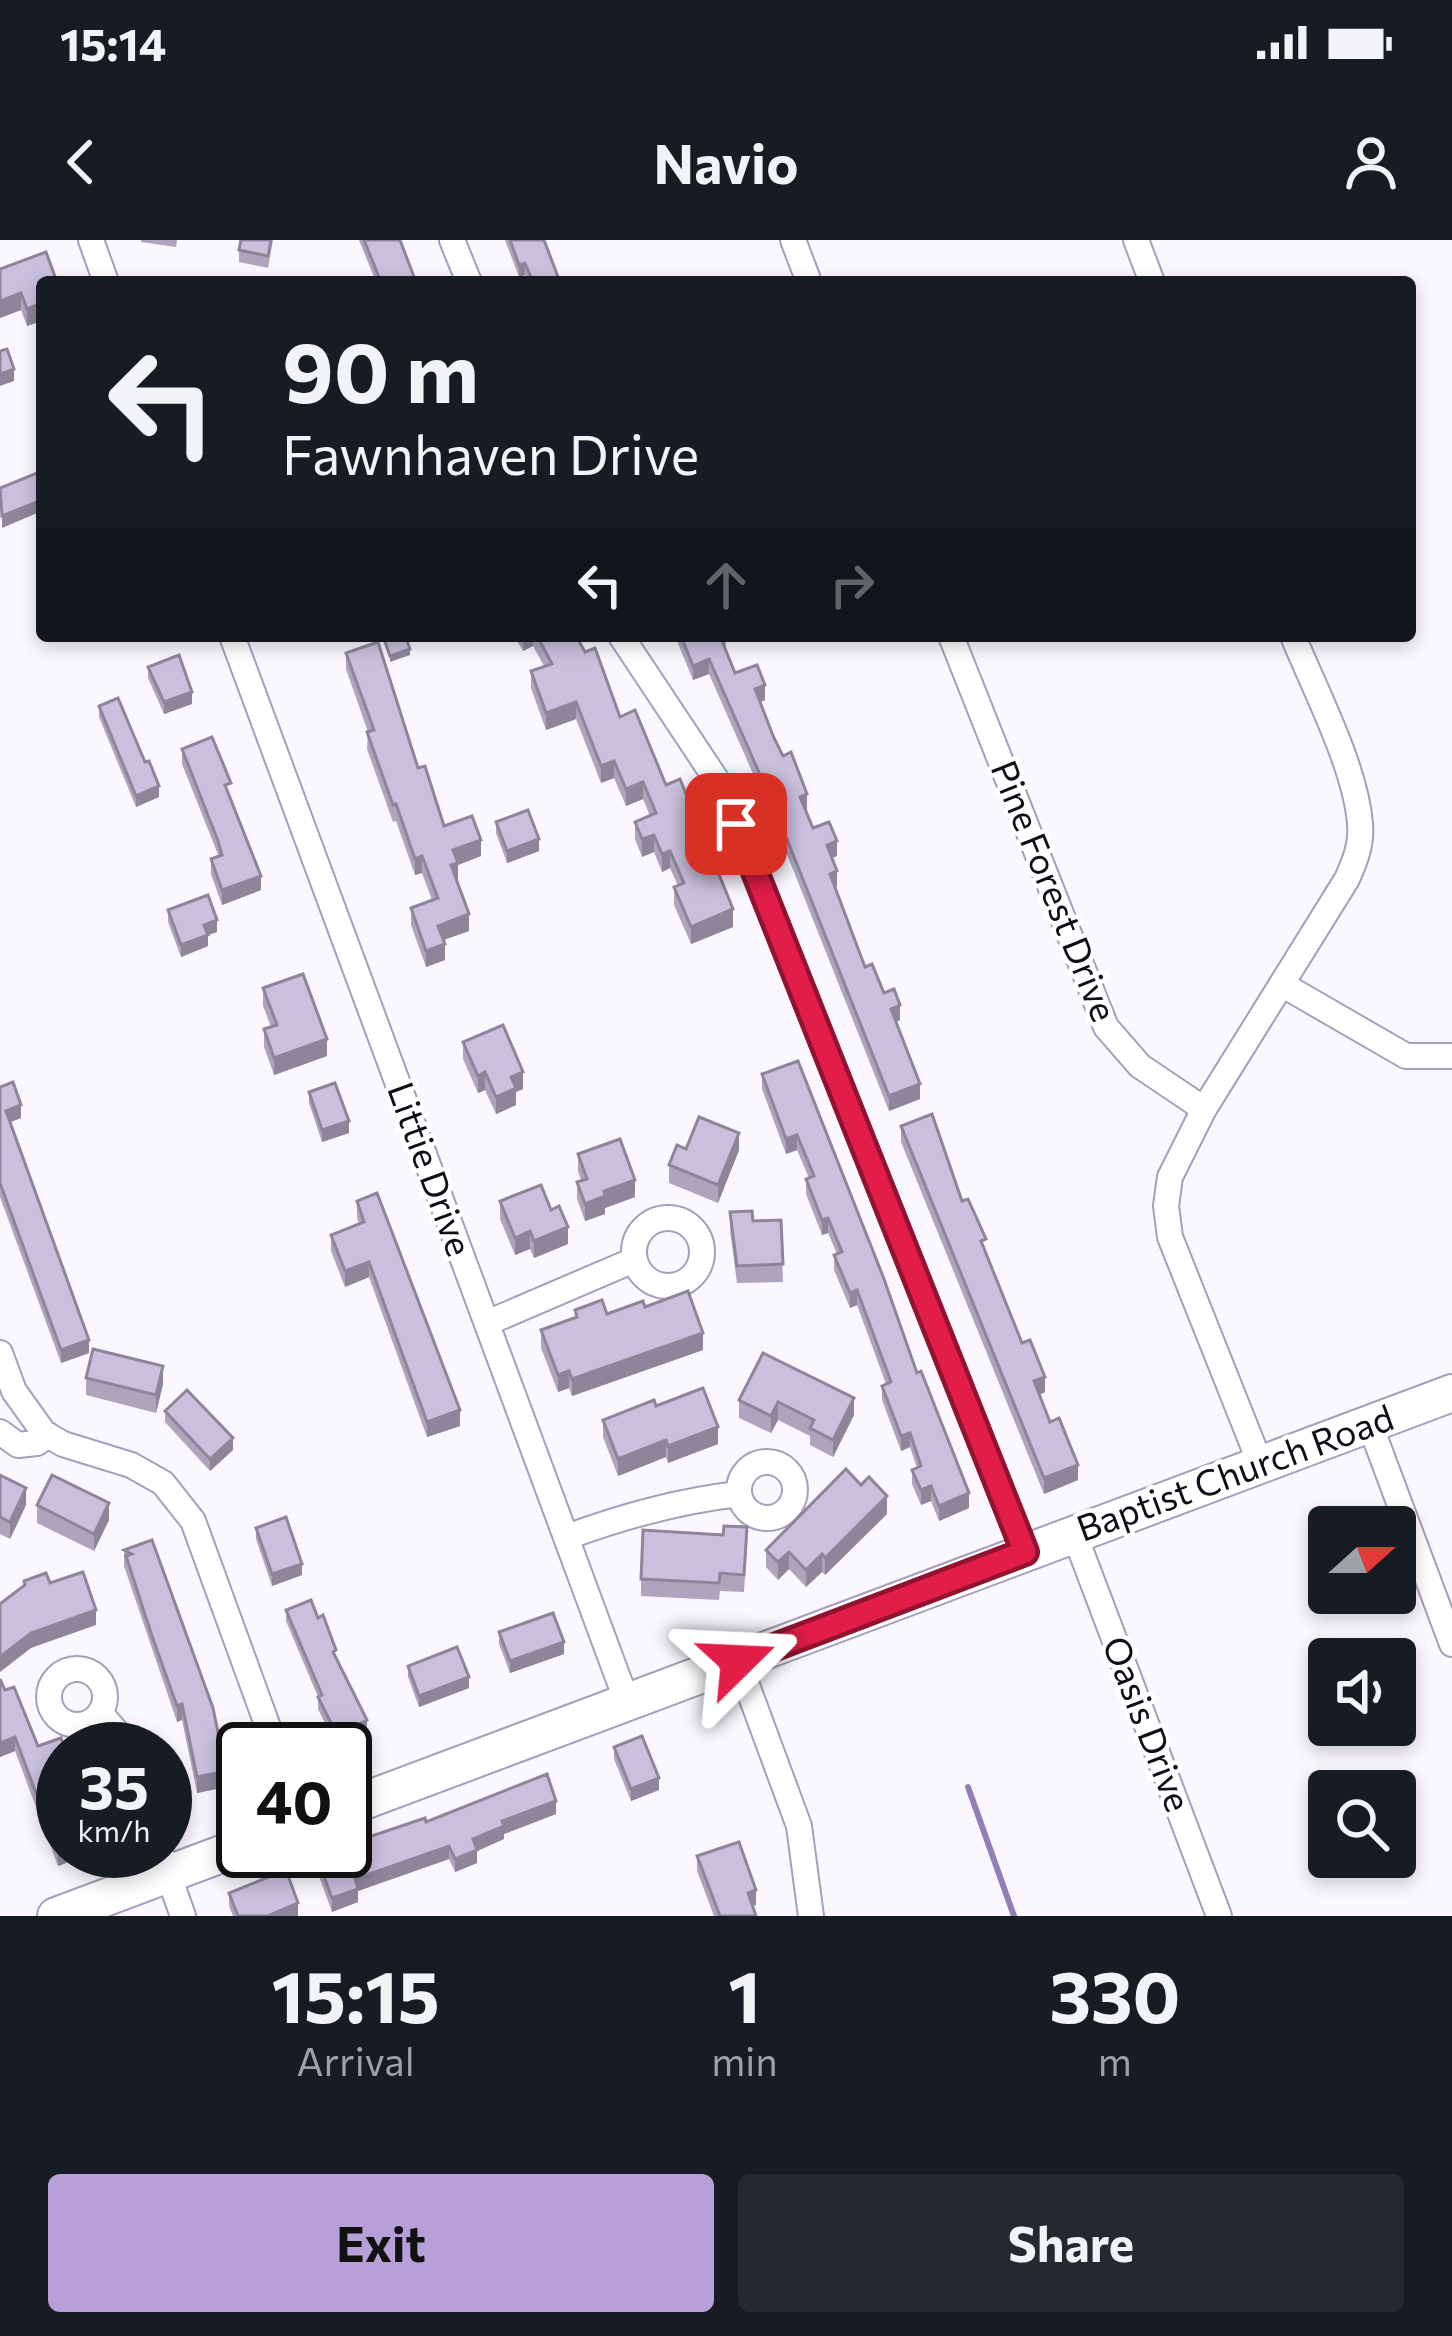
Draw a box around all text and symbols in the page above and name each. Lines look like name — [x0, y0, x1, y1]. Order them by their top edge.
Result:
text: 15:14 — [60, 15, 166, 70]
icon: back — [48, 129, 114, 195]
text: Navio — [654, 129, 798, 195]
icon: person — [1338, 129, 1404, 195]
text: 90 m — [282, 318, 479, 420]
icon: left — [84, 324, 240, 480]
text: Fawnhaven Drive — [282, 420, 699, 486]
icon: left — [567, 552, 633, 618]
icon: ahead — [693, 552, 759, 618]
icon: right — [819, 552, 885, 618]
street label: Pine Forest Drive — [984, 753, 1128, 1027]
pin — [685, 773, 787, 875]
icon: arrive — [703, 791, 769, 857]
street label: Littie Drive — [380, 1076, 484, 1261]
street label: Baptist Church Road — [1070, 1393, 1399, 1549]
north arrow — [1308, 1506, 1416, 1614]
map controls — [1308, 1506, 1416, 1878]
position arrow — [675, 1598, 801, 1724]
street label: Oasis Drive — [1095, 1629, 1202, 1817]
button: sound — [1308, 1638, 1416, 1746]
speed limit sign: 40 — [216, 1722, 372, 1878]
text: 35 — [79, 1748, 149, 1821]
button: search — [1308, 1770, 1416, 1878]
text: km/h — [78, 1811, 150, 1848]
text: 15:15 — [272, 1950, 440, 2038]
text: 1 — [728, 1950, 761, 2038]
text: 330 — [1049, 1950, 1180, 2038]
text: Arrival — [297, 2036, 415, 2084]
text: min — [711, 2036, 778, 2084]
text: m — [1098, 2036, 1132, 2084]
button: Exit — [48, 2174, 714, 2312]
button: Share — [738, 2174, 1404, 2312]

